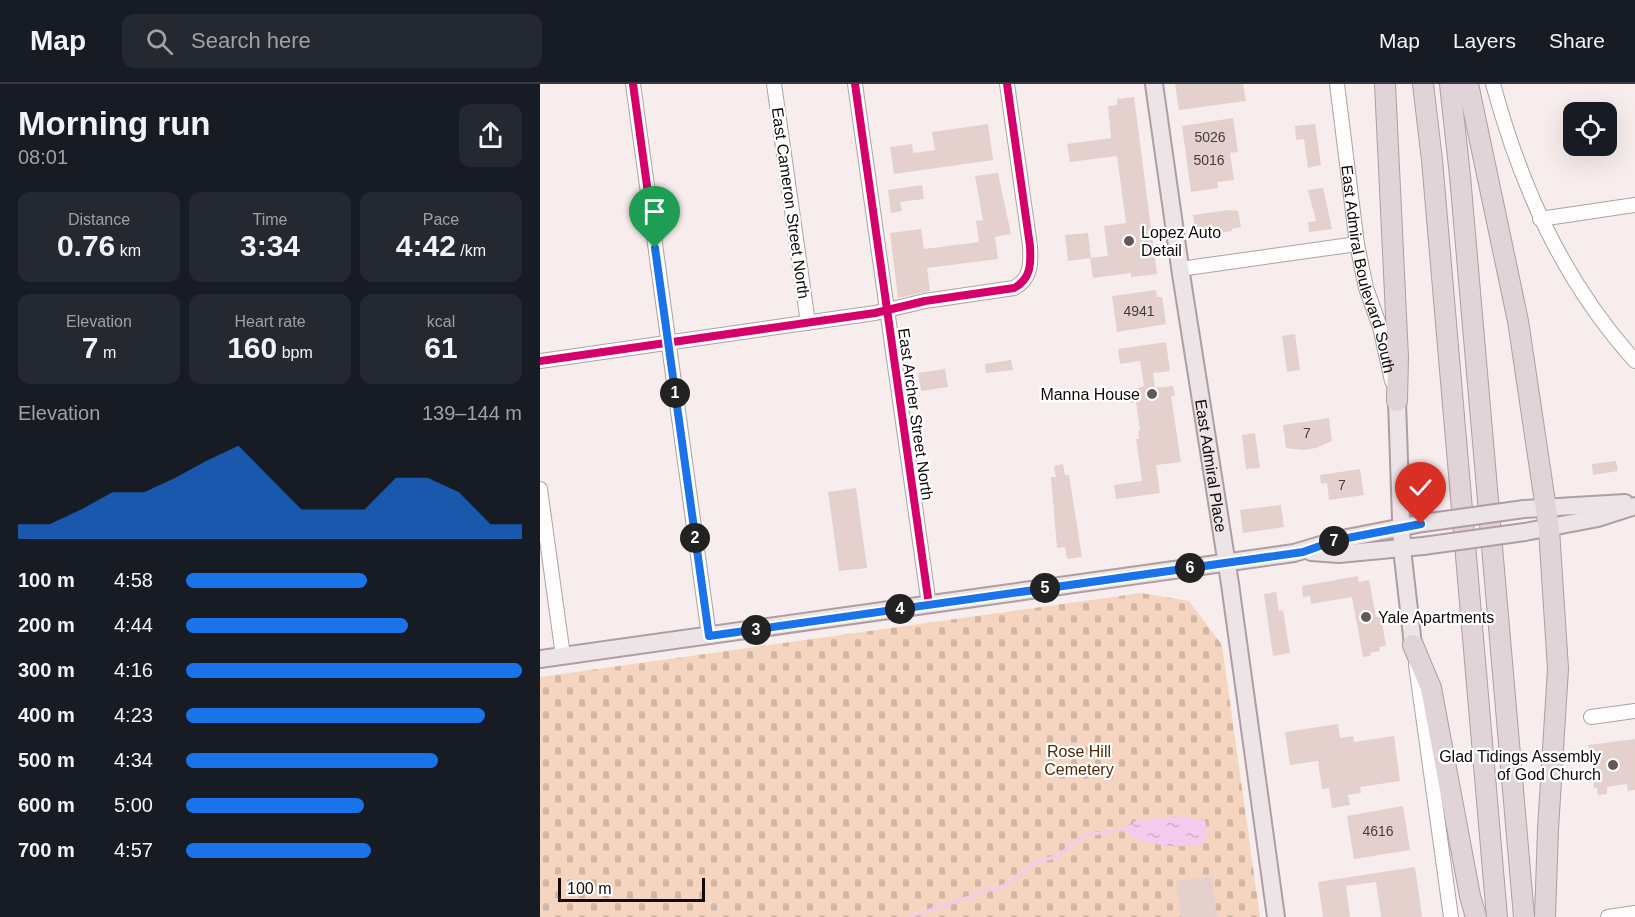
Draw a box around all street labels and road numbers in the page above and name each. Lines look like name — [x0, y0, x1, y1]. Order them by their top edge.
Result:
street label: East Cameron Street North — [769, 106, 812, 300]
street label: East Admiral Boulevard South — [1338, 164, 1398, 375]
street label: East Archer Street North — [895, 327, 936, 501]
street label: East Admiral Place — [1192, 398, 1230, 534]

